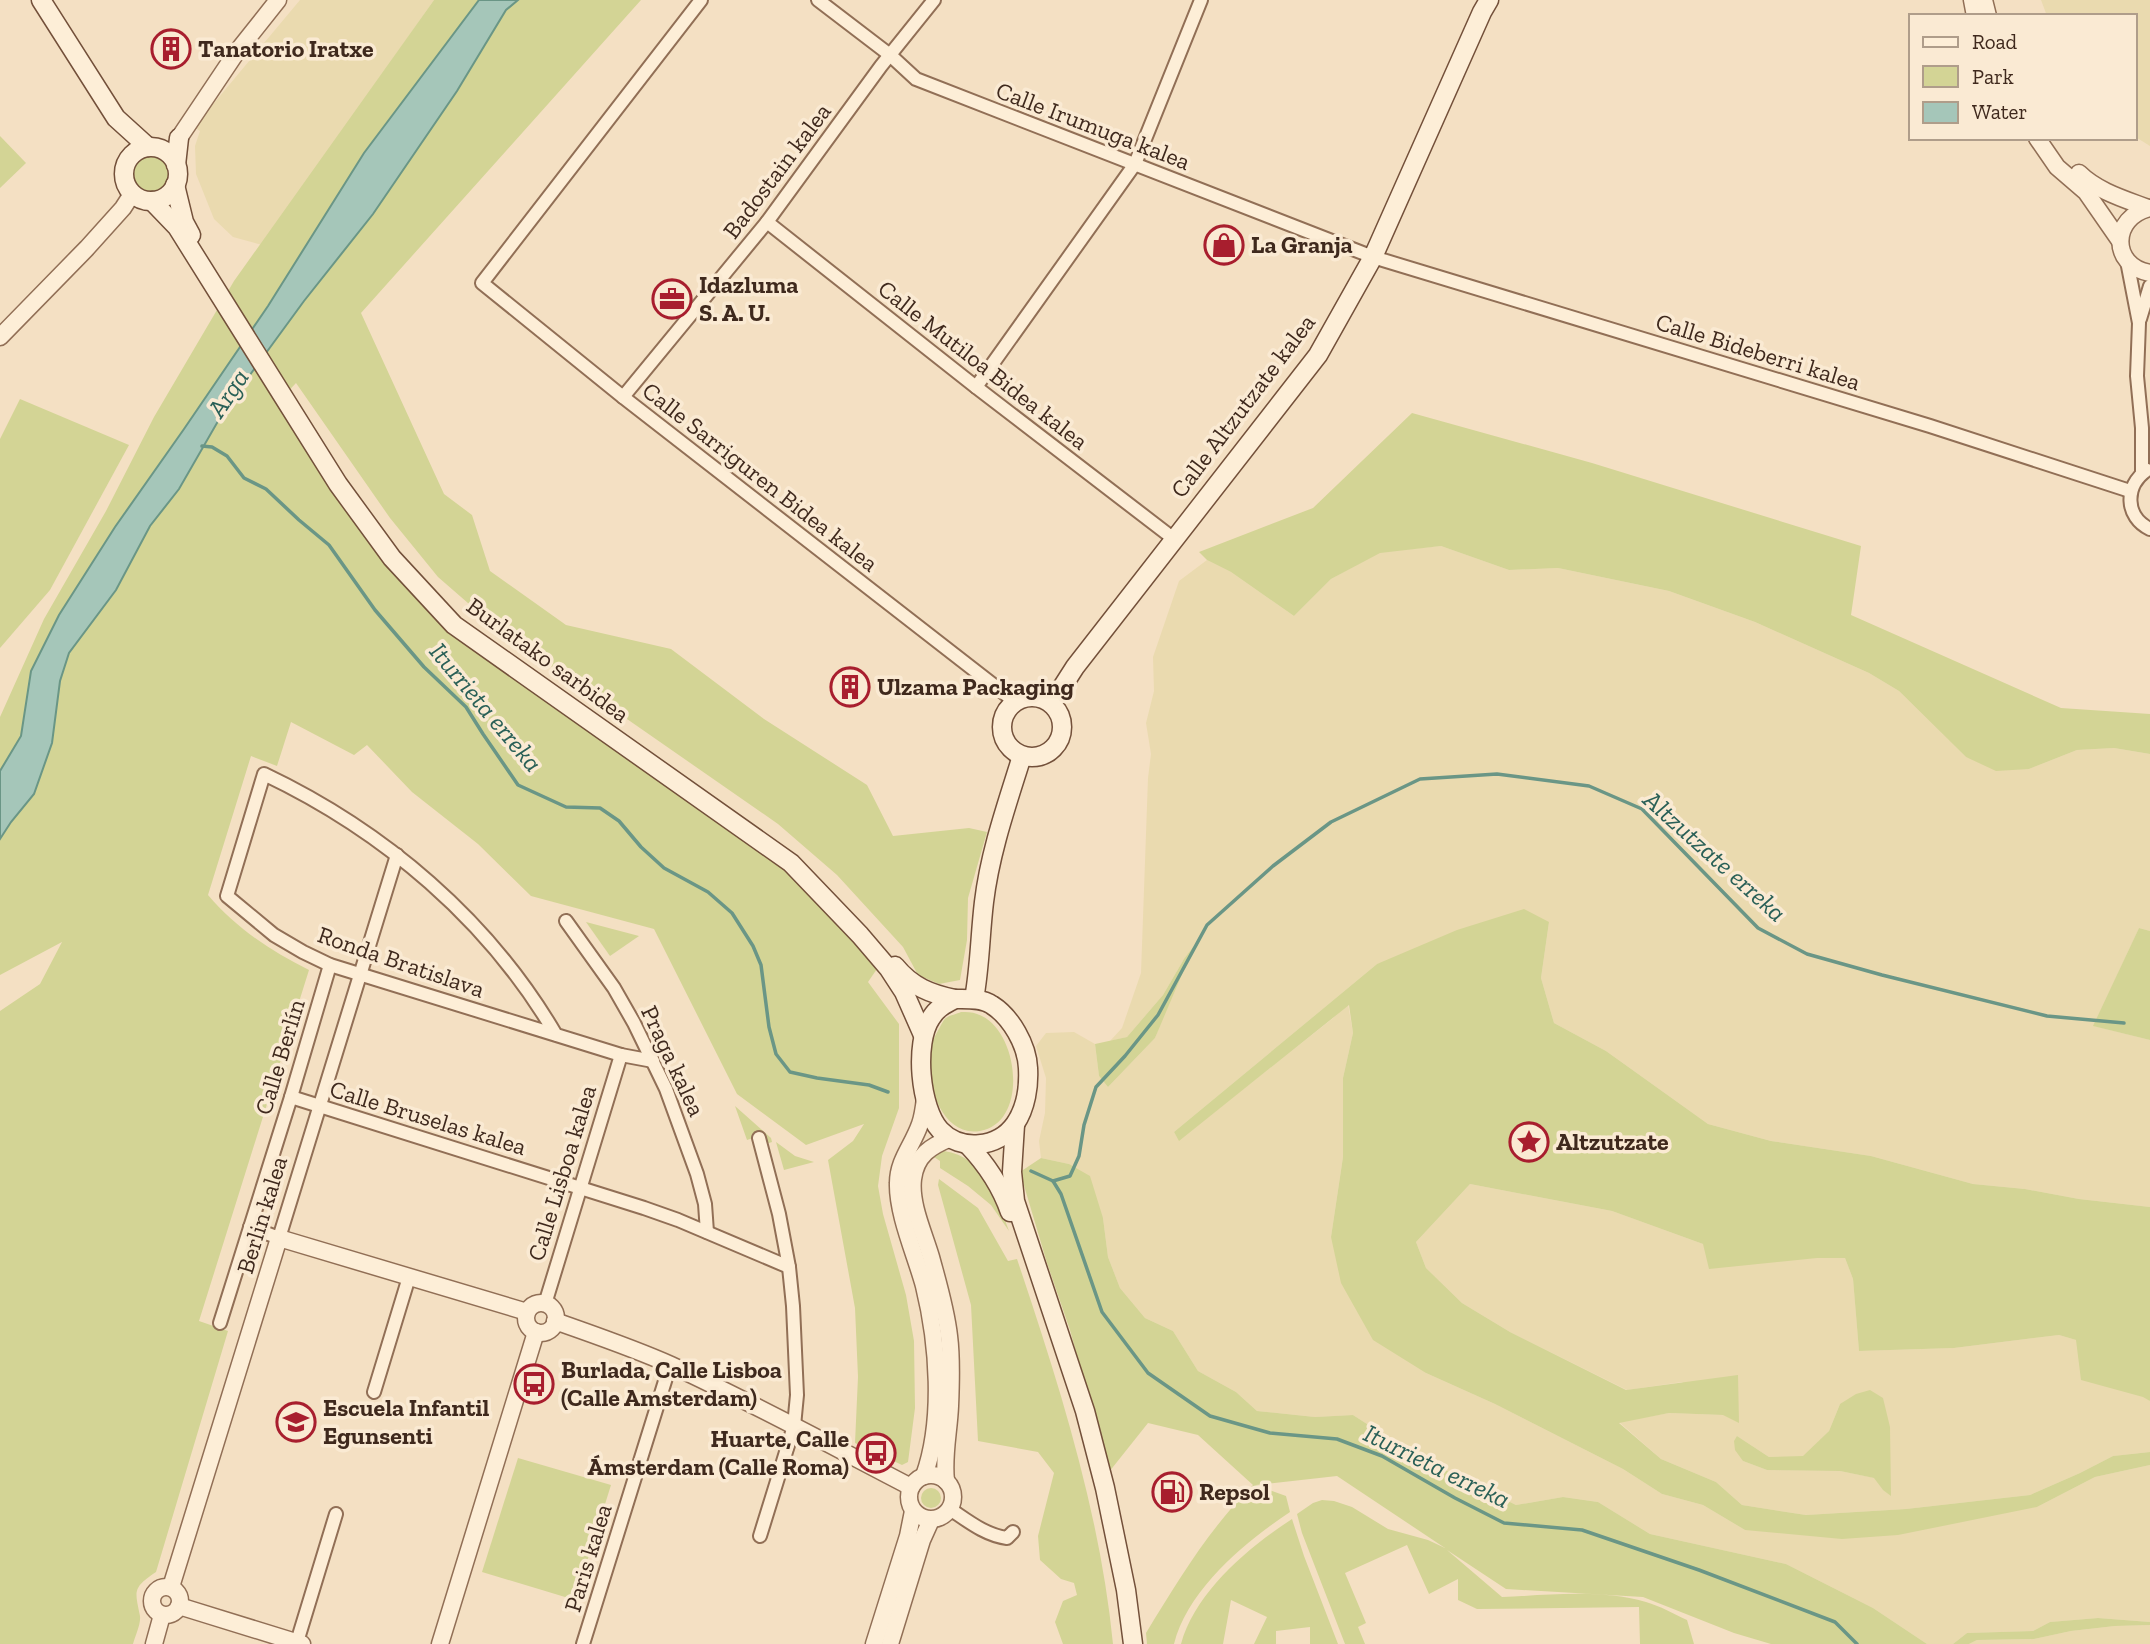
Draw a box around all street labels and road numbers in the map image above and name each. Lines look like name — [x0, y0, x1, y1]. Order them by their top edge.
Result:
street label: Calle Irumuga kalea — [992, 75, 1195, 176]
street label: Badostain kalea — [716, 97, 837, 244]
street label: Calle Mutiloa Bidea kalea — [873, 274, 1094, 456]
street label: Calle Bideberri kalea — [1653, 307, 1864, 397]
street label: Calle Altzutzate kalea — [1164, 308, 1321, 503]
street label: Calle Sarriguren Bidea kalea — [637, 376, 884, 578]
street label: Burlatako sarbidea — [461, 591, 636, 729]
street label: Ronda Bratislava — [314, 919, 489, 1004]
street label: Calle Berlín — [248, 995, 311, 1118]
street label: Praga kalea — [635, 1001, 712, 1121]
street label: Calle Bruselas kalea — [327, 1074, 530, 1161]
street label: Calle Lisboa kalea — [521, 1081, 602, 1264]
street label: Berlin kalea — [230, 1152, 293, 1277]
street label: Paris kalea — [557, 1500, 618, 1615]

